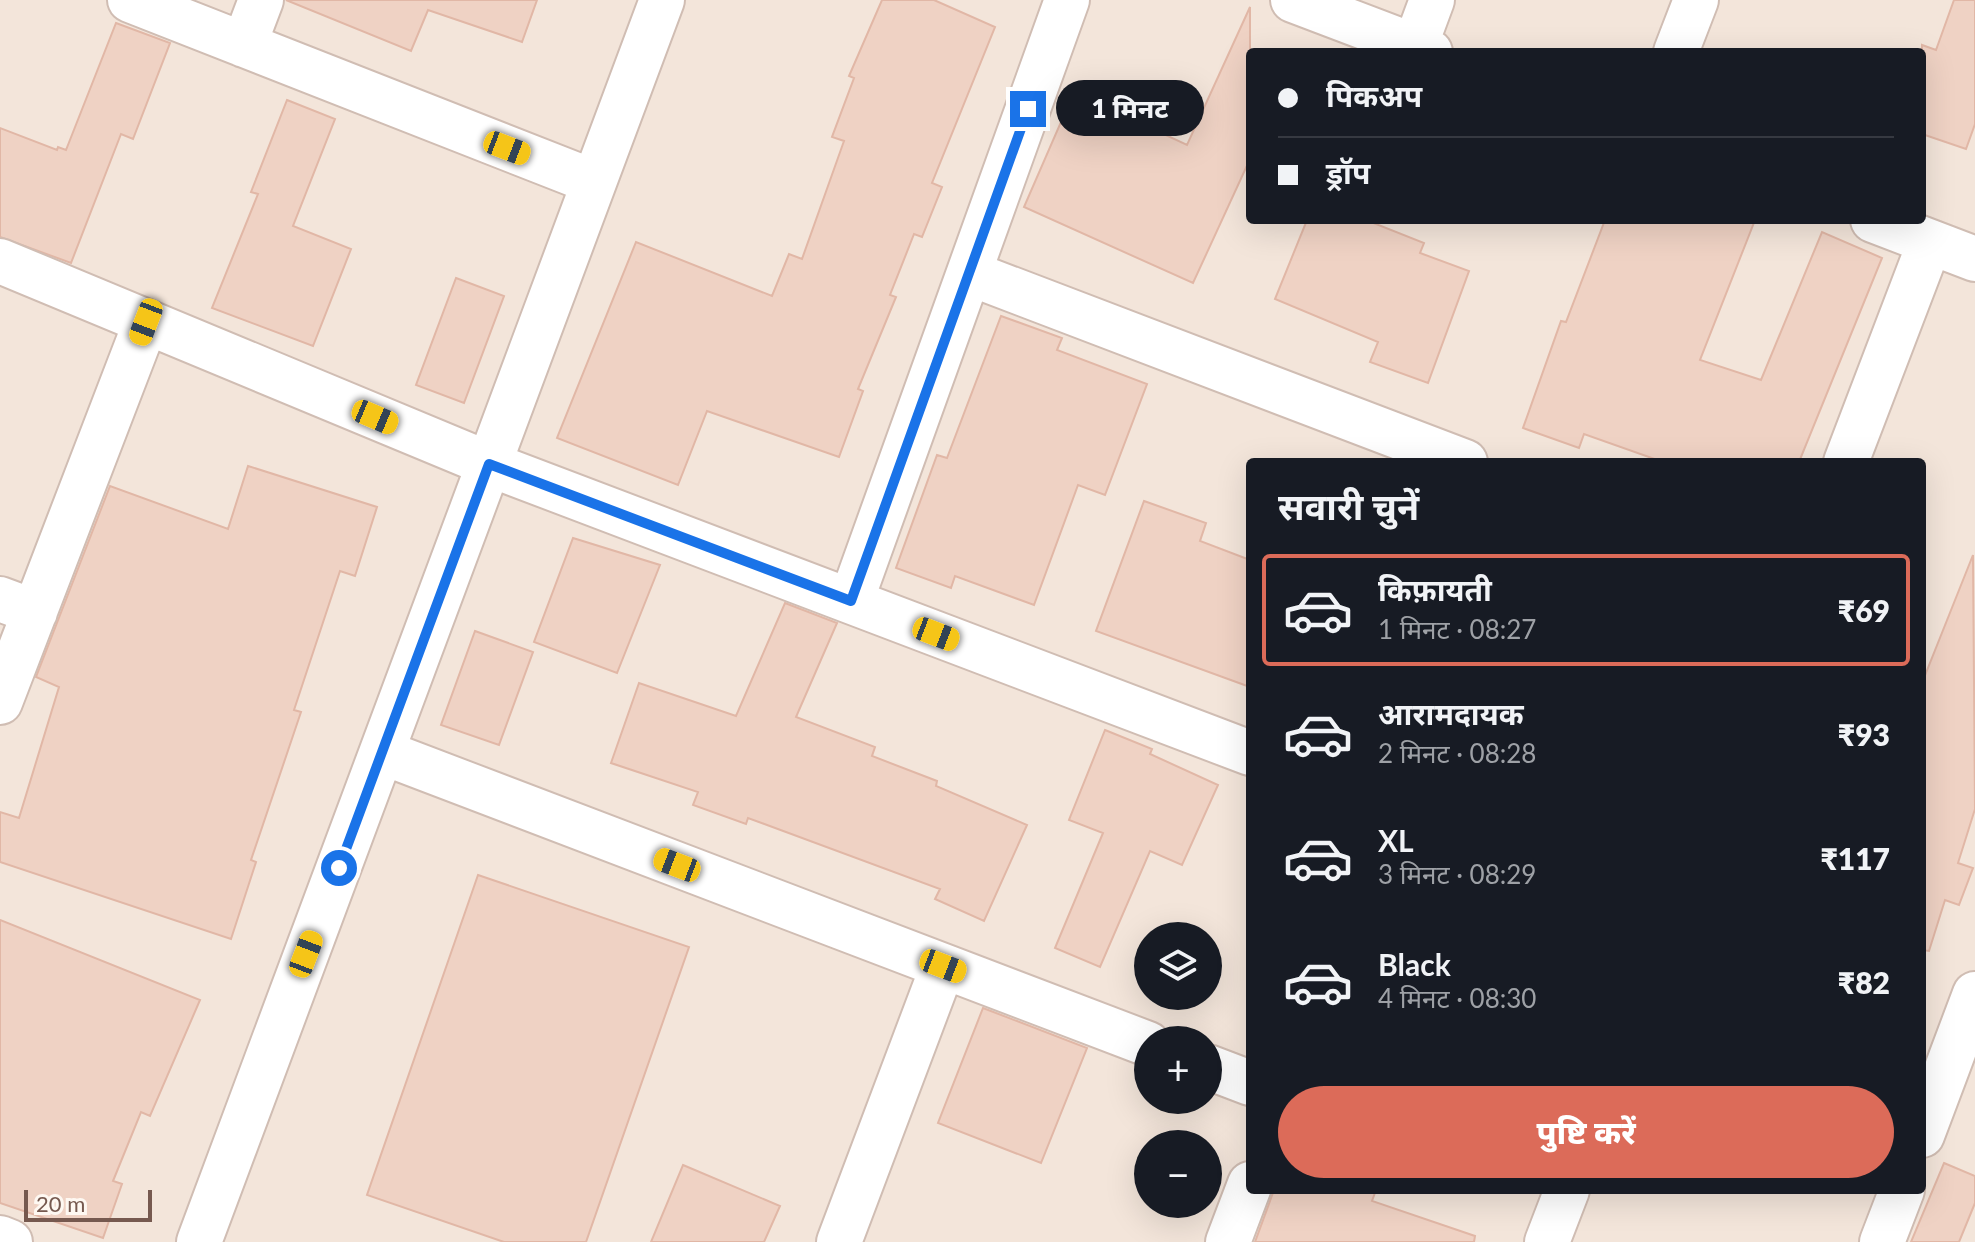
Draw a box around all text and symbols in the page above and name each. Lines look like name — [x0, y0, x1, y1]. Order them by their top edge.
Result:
text: पिकअप — [1326, 77, 1422, 113]
callout: 1 मिनट — [1056, 81, 1204, 137]
route end — [1010, 91, 1046, 127]
text: 1 मिनट — [1091, 92, 1169, 124]
car — [480, 128, 534, 168]
text: ड्रॉप — [1326, 154, 1370, 190]
car — [126, 295, 166, 349]
car — [348, 397, 402, 437]
text: सवारी चुनें — [1278, 484, 1419, 528]
text: किफ़ायती — [1378, 571, 1492, 607]
icon: car — [1282, 574, 1354, 646]
text: ₹69 — [1838, 592, 1890, 628]
text: 1 मिनट · 08:27 — [1378, 613, 1536, 645]
car — [909, 614, 963, 654]
text: आरामदायक — [1378, 695, 1524, 731]
icon: car — [1282, 698, 1354, 770]
text: ₹93 — [1838, 716, 1890, 752]
text: 2 मिनट · 08:28 — [1378, 737, 1536, 769]
icon: car — [1282, 822, 1354, 894]
text: XL — [1378, 822, 1414, 858]
text: ₹117 — [1820, 840, 1890, 876]
car — [650, 845, 704, 885]
route start — [321, 850, 357, 886]
text: 3 मिनट · 08:29 — [1378, 858, 1536, 890]
map controls — [1134, 922, 1222, 1218]
button: layers — [1134, 922, 1222, 1010]
car — [286, 927, 326, 981]
car — [916, 946, 970, 986]
icon: car — [1282, 946, 1354, 1018]
text: Black — [1378, 946, 1451, 982]
text: ₹82 — [1838, 964, 1890, 1000]
text: 4 मिनट · 08:30 — [1378, 982, 1536, 1014]
button: + — [1134, 1026, 1222, 1114]
button: पुष्टि करें — [1278, 1086, 1894, 1178]
button: − — [1134, 1130, 1222, 1218]
scale bar — [24, 1186, 152, 1222]
text: 20 m — [36, 1190, 85, 1217]

